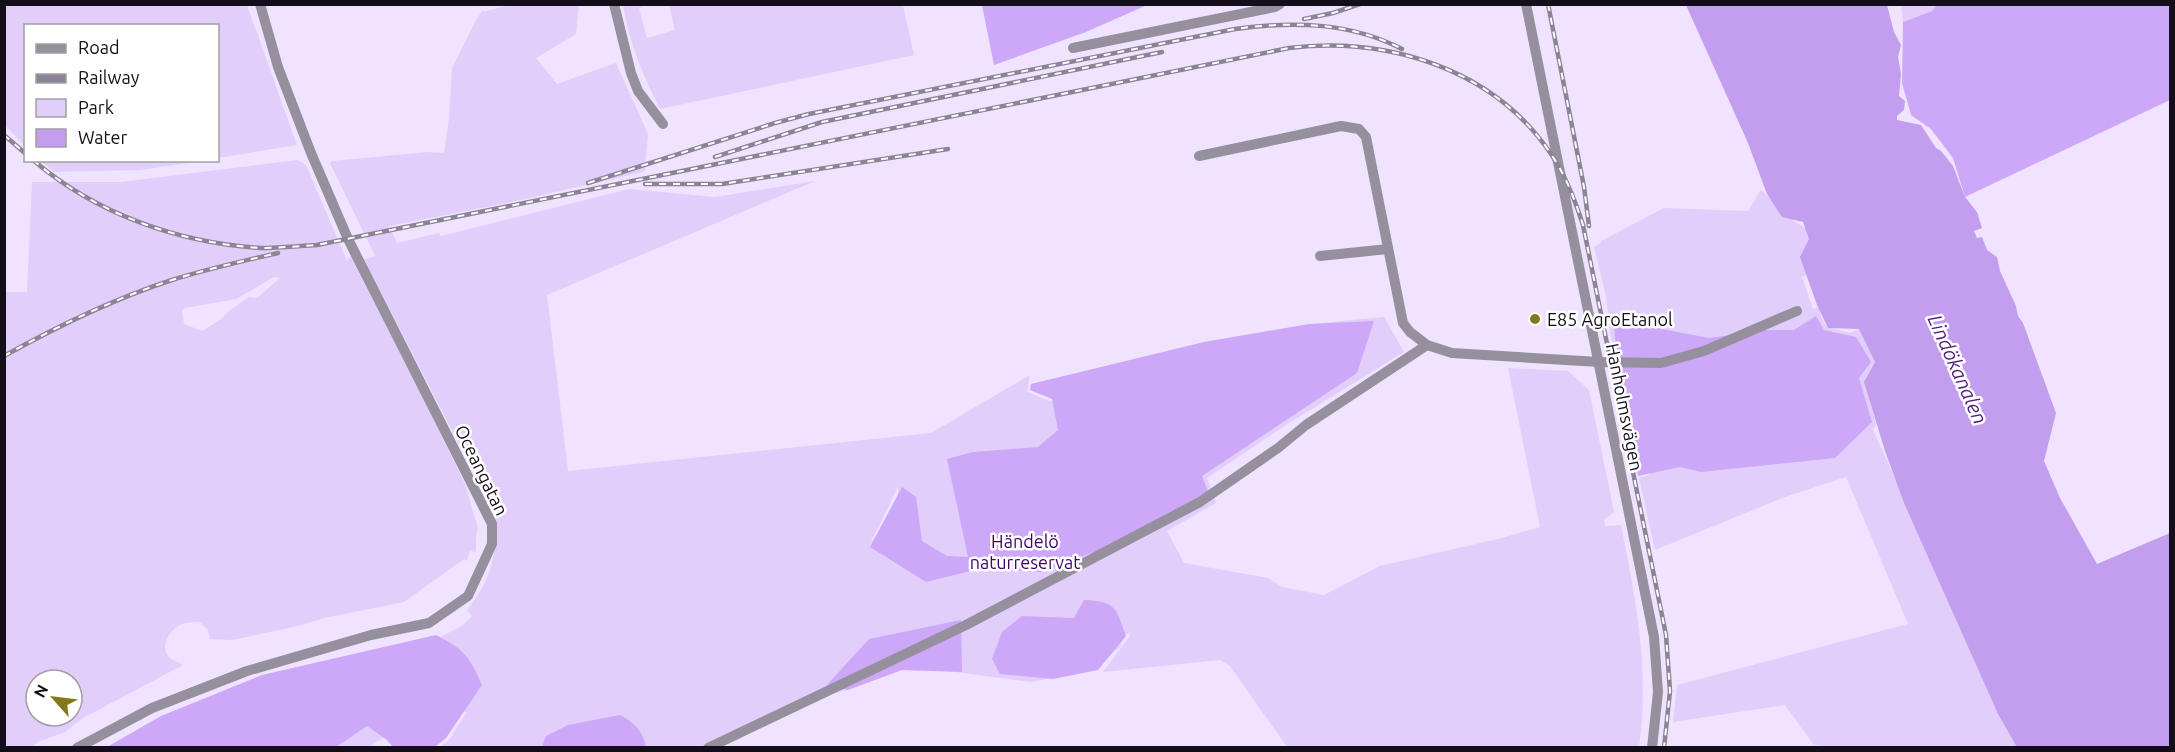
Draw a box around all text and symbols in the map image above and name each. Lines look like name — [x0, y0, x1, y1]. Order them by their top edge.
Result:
legend — [24, 24, 219, 162]
text: Road — [78, 37, 120, 57]
text: Railway — [78, 67, 140, 87]
text: Park — [78, 97, 114, 117]
text: Water — [78, 127, 128, 147]
place label: E85 AgroEtanol — [1547, 309, 1673, 329]
water label: Lindökanalen — [1924, 311, 1992, 427]
marker: E85 AgroEtanol — [1528, 312, 1542, 326]
street label: Hanholmsvägen — [1603, 342, 1647, 472]
street label: Oceangatan — [452, 422, 512, 518]
park label: Händelö naturreservat — [970, 531, 1080, 572]
north arrow — [24, 668, 84, 728]
text: N — [30, 681, 52, 700]

